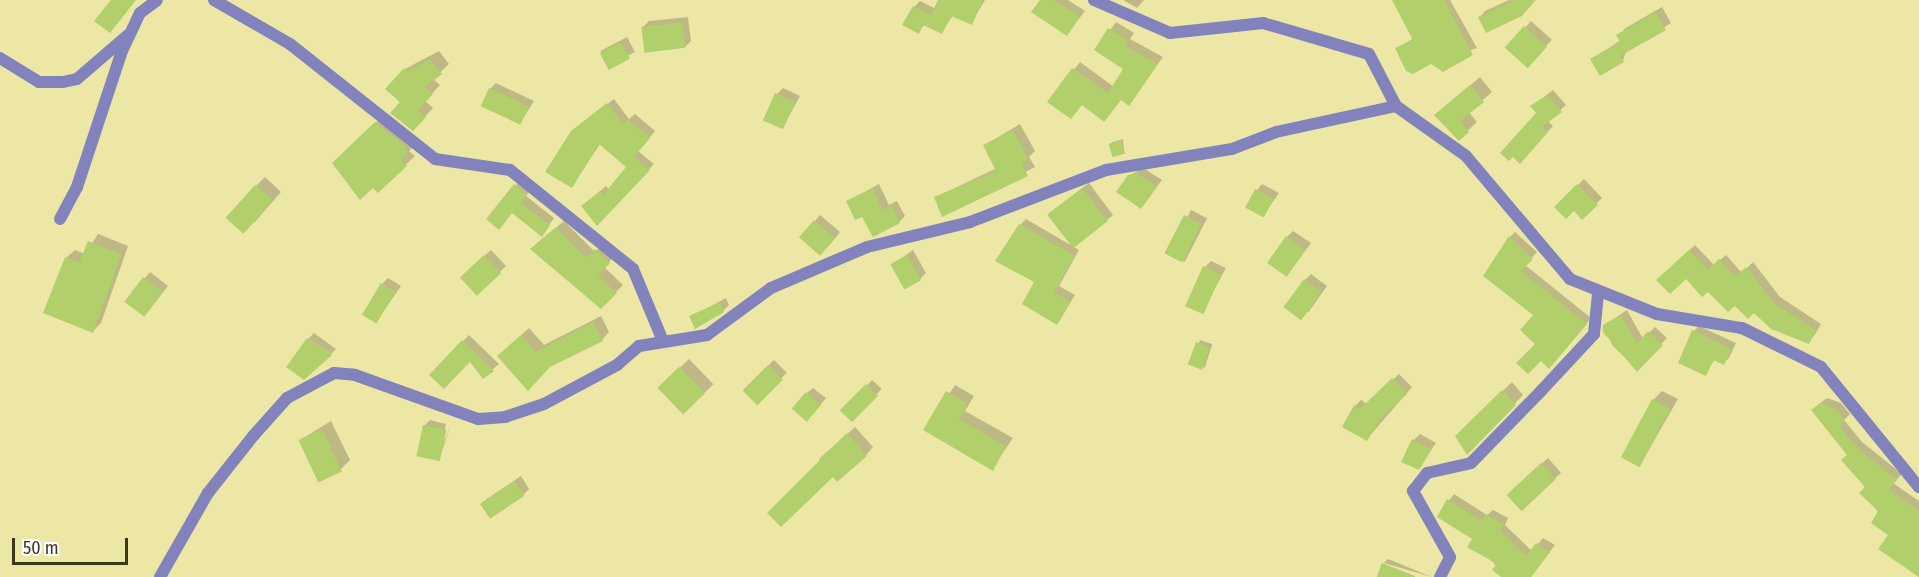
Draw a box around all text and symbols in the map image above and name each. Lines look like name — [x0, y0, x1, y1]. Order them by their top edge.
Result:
scale bar — [15, 526, 130, 564]
text: 50 m — [23, 537, 59, 559]

